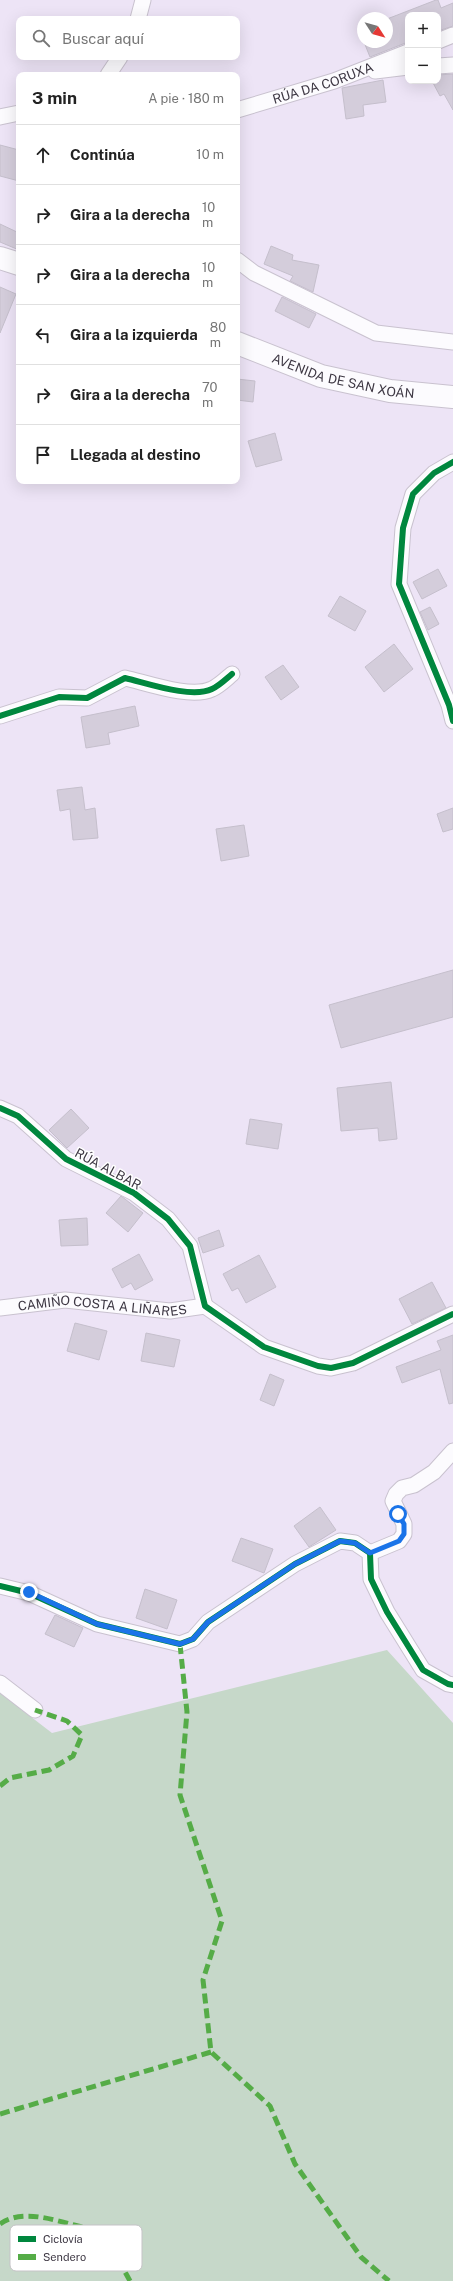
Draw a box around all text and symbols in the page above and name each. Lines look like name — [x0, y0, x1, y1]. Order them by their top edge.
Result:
north arrow — [357, 12, 393, 48]
map controls — [405, 12, 441, 84]
button: + — [405, 12, 441, 48]
search box — [16, 16, 240, 60]
icon: search — [30, 27, 52, 49]
text: Buscar aquí — [62, 30, 144, 47]
button: − — [405, 48, 441, 84]
street label: RÚA DA CORUXA — [271, 59, 375, 106]
text: 3 min — [32, 88, 77, 108]
text: A pie · 180 m — [148, 91, 224, 106]
icon: ahead — [32, 144, 54, 166]
text: Continúa — [70, 146, 135, 163]
text: 10 m — [196, 147, 224, 162]
text: 10 m — [202, 200, 215, 230]
icon: right — [32, 204, 54, 226]
text: Gira a la derecha — [70, 206, 190, 223]
text: 10 m — [202, 260, 215, 290]
icon: right — [32, 264, 54, 286]
text: Gira a la derecha — [70, 266, 190, 283]
text: 80 m — [210, 320, 226, 350]
icon: left — [32, 324, 54, 346]
text: Gira a la izquierda — [70, 326, 198, 343]
street label: AVENIDA DE SAN XOÁN — [270, 350, 415, 401]
text: 70 m — [202, 380, 217, 410]
icon: right — [32, 384, 54, 406]
text: Gira a la derecha — [70, 386, 190, 403]
icon: arrive — [32, 444, 54, 466]
text: Llegada al destino — [70, 446, 201, 463]
street label: RÚA ALBAR — [72, 1144, 144, 1193]
street label: CAMIÑO COSTA A LIÑARES — [17, 1292, 188, 1318]
route start — [389, 1505, 407, 1523]
route end — [20, 1583, 38, 1601]
legend — [10, 2225, 142, 2271]
text: Ciclovía — [43, 2233, 83, 2245]
text: Sendero — [43, 2251, 86, 2263]

